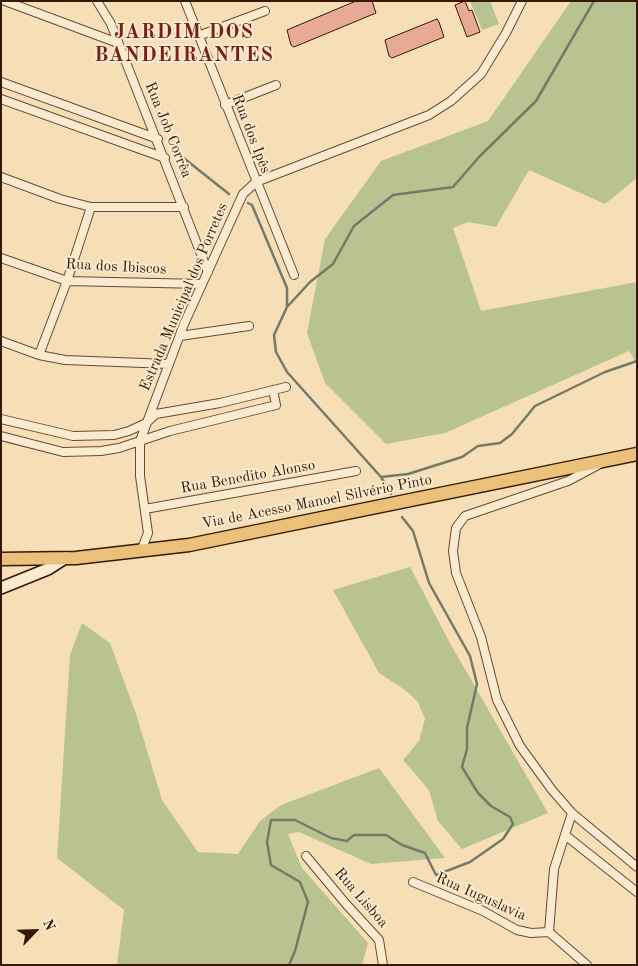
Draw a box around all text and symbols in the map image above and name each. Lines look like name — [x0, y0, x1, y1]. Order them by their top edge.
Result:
district label: JARDIM DOS BANDEIRANTES — [93, 21, 275, 68]
street label: Rua Job Corrêa — [141, 79, 195, 181]
street label: Rua dos Ipês — [228, 92, 274, 176]
street label: Estrada Municipal dos Porretes — [136, 200, 232, 394]
street label: Rua dos Ibiscos — [65, 255, 167, 279]
street label: Rua Benedito Alonso — [179, 456, 317, 498]
street label: Via de Acesso Manoel Silvério Pinto — [200, 471, 434, 533]
street label: Rua Lisboa — [330, 864, 392, 932]
street label: Rua Iuguslavia — [433, 869, 529, 925]
north arrow — [10, 906, 60, 956]
text: N — [40, 917, 57, 933]

